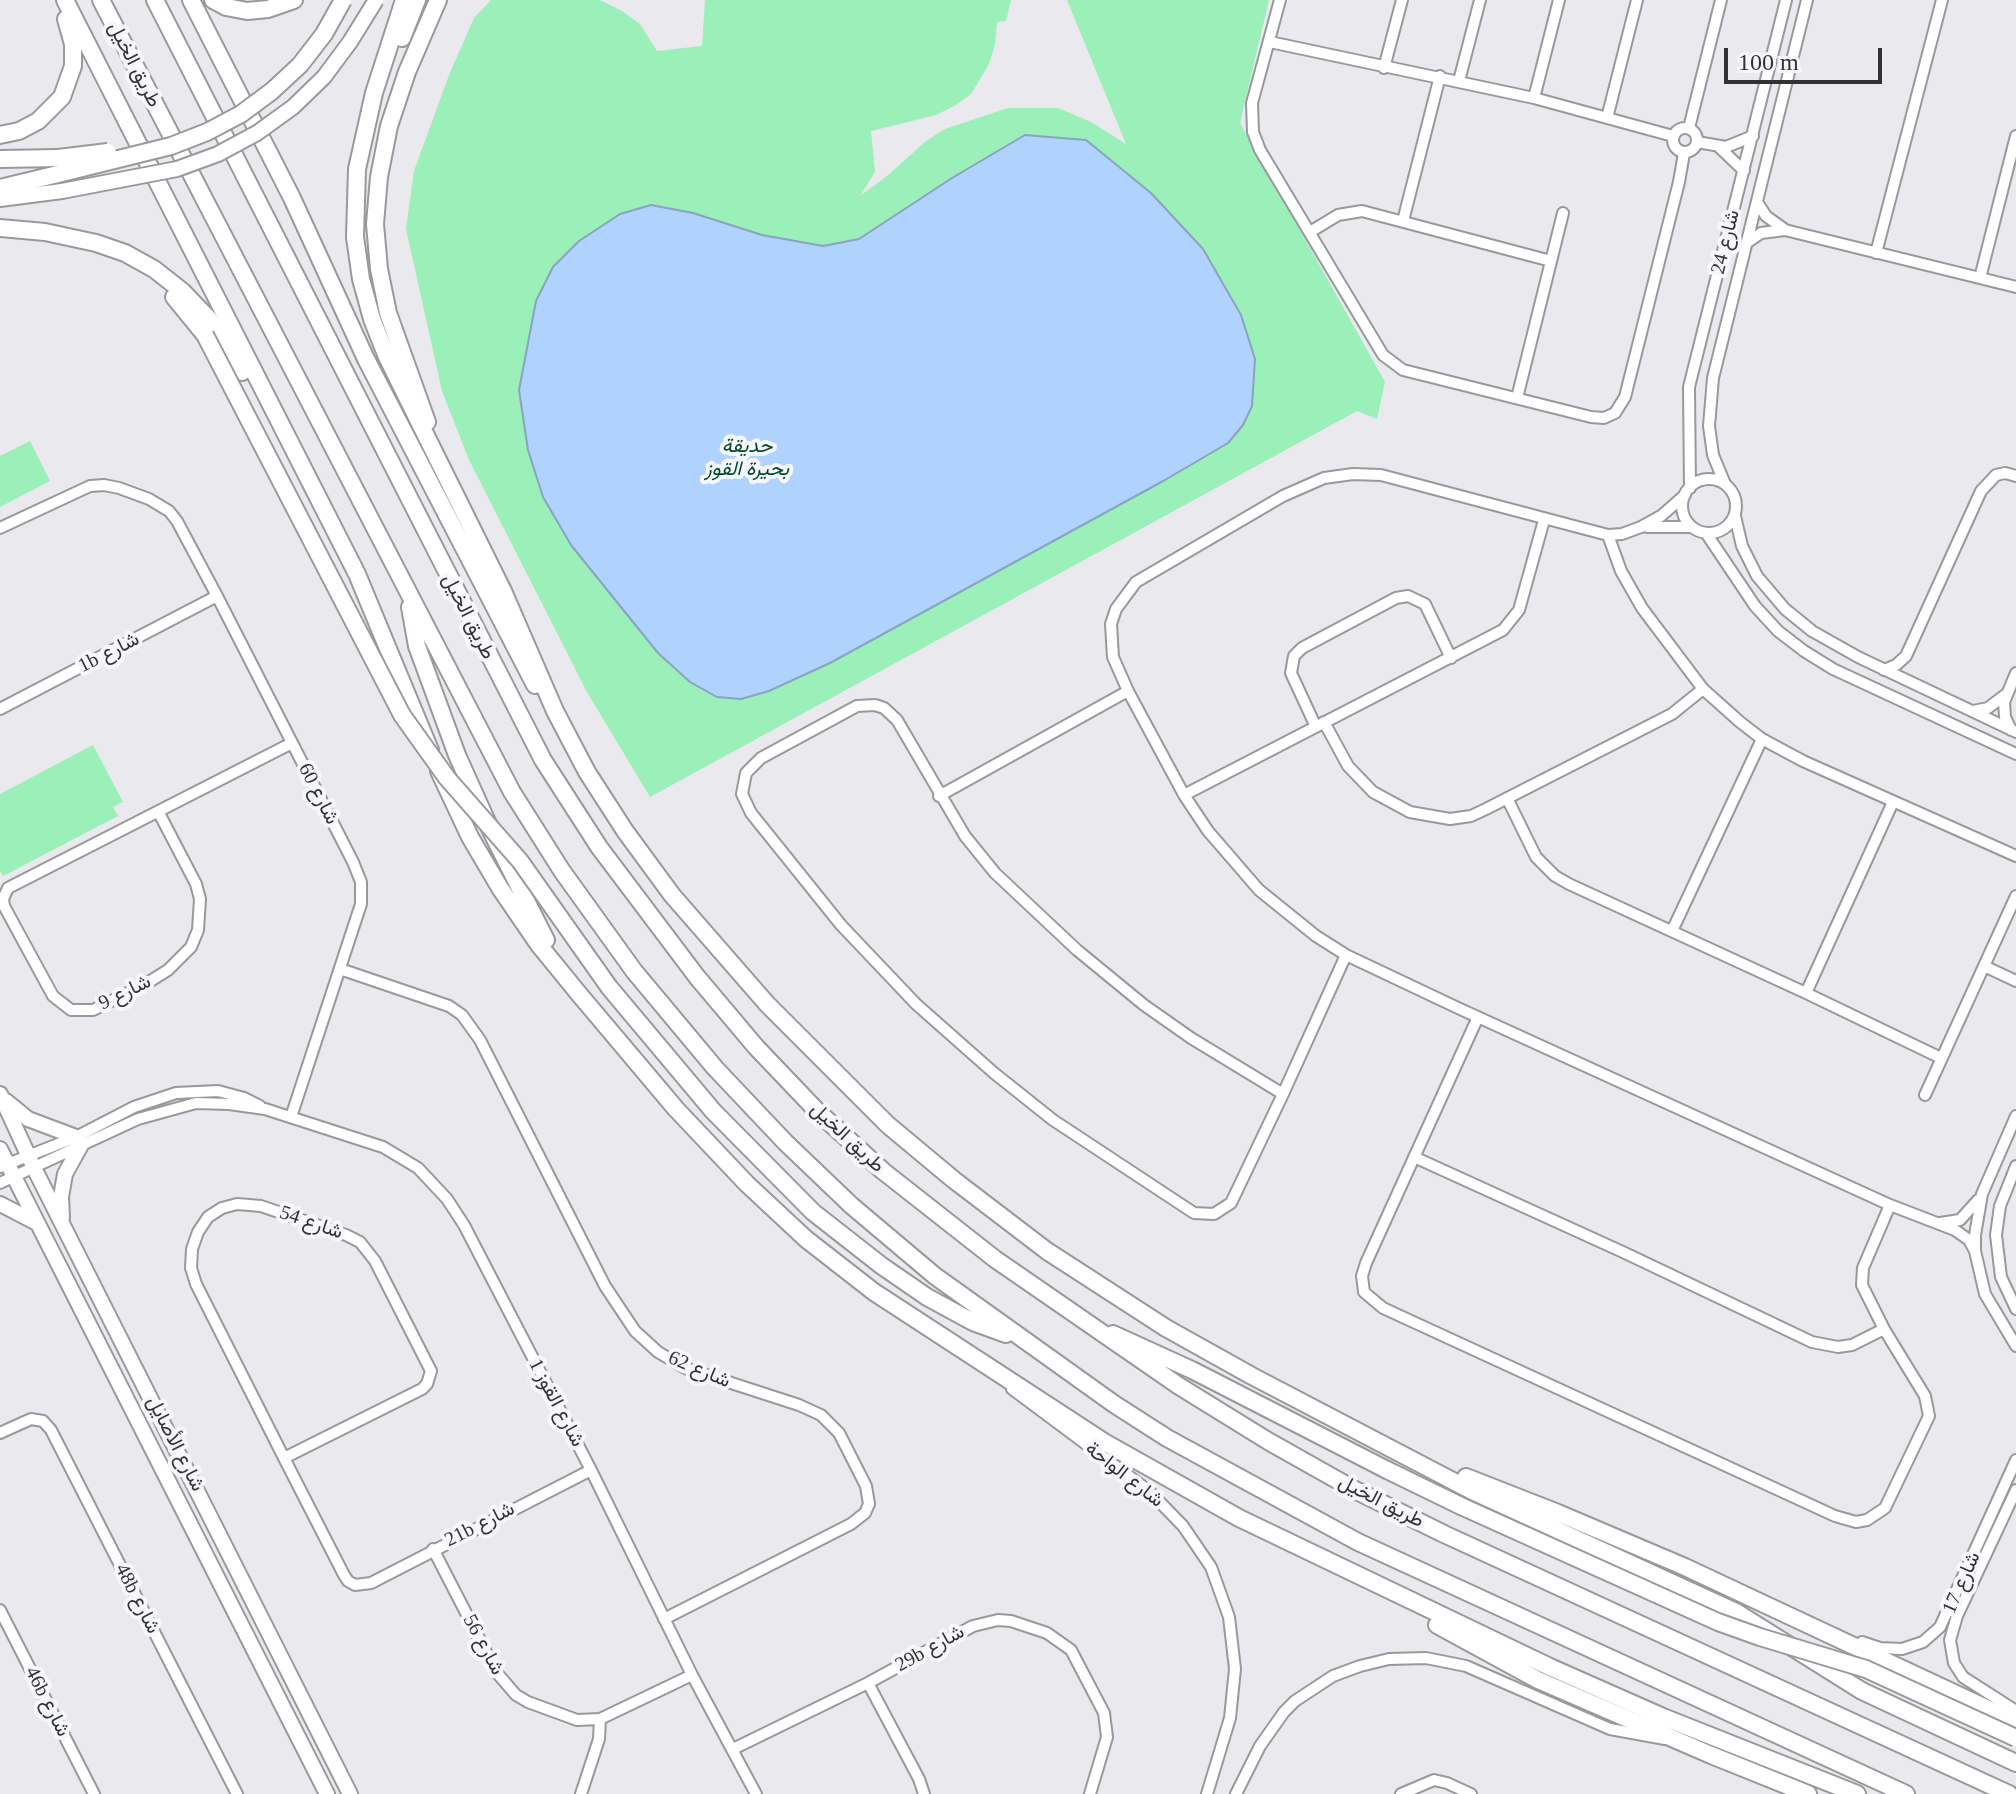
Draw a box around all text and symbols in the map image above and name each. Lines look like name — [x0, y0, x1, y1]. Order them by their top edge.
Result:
street label: طريق الخيل — [102, 18, 166, 112]
scale bar — [1728, 32, 1886, 82]
text: 100 m — [1738, 49, 1799, 75]
street label: شارع 24 — [1706, 207, 1746, 277]
park label: حديقة بحيرة القوز — [705, 435, 789, 482]
street label: طريق الخيل — [436, 570, 500, 664]
street label: 1b شارع — [74, 628, 144, 678]
street label: شارع 60 — [293, 759, 343, 829]
street label: شارع 9 — [95, 970, 155, 1016]
street label: طريق الخيل — [805, 1098, 889, 1178]
street label: شارع 54 — [276, 1201, 346, 1245]
street label: شارع 62 — [664, 1346, 734, 1394]
street label: شارع القوز 1 — [523, 1355, 589, 1451]
street label: شارع الأصايل — [141, 1392, 209, 1496]
street label: شارع الواحة — [1080, 1437, 1168, 1513]
street label: طريق الخيل — [1334, 1470, 1428, 1534]
street label: 21b شارع — [441, 1497, 519, 1553]
street label: 17 شارع — [1938, 1548, 1986, 1618]
street label: 48b شارع — [109, 1560, 165, 1638]
street label: شارع 56 — [457, 1611, 509, 1679]
street label: 29b شارع — [891, 1620, 969, 1678]
street label: 46b شارع — [19, 1663, 75, 1741]

